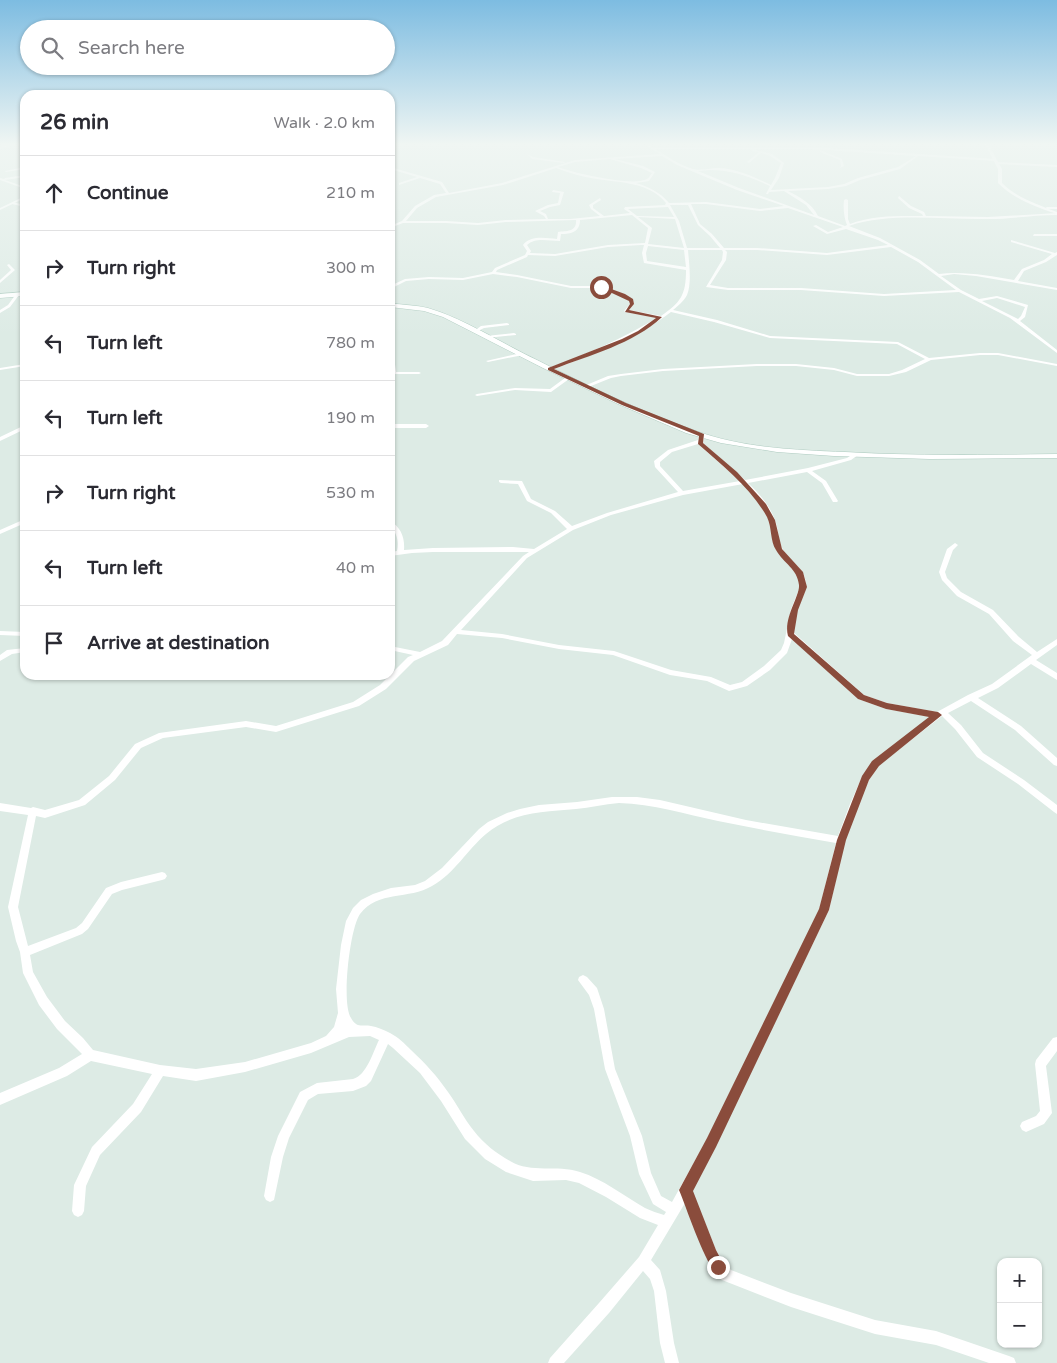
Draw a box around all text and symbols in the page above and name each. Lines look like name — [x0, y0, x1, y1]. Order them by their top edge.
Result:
search box — [20, 20, 395, 75]
icon: search — [38, 34, 66, 62]
text: Search here — [78, 37, 185, 59]
text: 26 min — [40, 110, 109, 135]
text: Walk · 2.0 km — [273, 113, 375, 133]
icon: ahead — [40, 179, 68, 207]
text: Continue — [87, 182, 169, 204]
text: 210 m — [326, 183, 375, 203]
icon: right — [40, 254, 68, 282]
text: Turn right — [87, 257, 175, 279]
text: 300 m — [326, 258, 375, 278]
route start — [590, 276, 613, 299]
icon: left — [40, 329, 68, 357]
text: Turn left — [87, 332, 163, 354]
text: 780 m — [326, 333, 375, 353]
icon: left — [40, 404, 68, 432]
text: Turn left — [87, 407, 163, 429]
text: 190 m — [326, 408, 375, 428]
icon: right — [40, 479, 68, 507]
text: Turn right — [87, 482, 175, 504]
text: 530 m — [326, 483, 375, 503]
icon: left — [40, 554, 68, 582]
text: Turn left — [87, 557, 163, 579]
text: 40 m — [336, 558, 375, 578]
icon: arrive — [40, 629, 68, 657]
text: Arrive at destination — [87, 632, 270, 654]
route end — [707, 1256, 730, 1279]
map controls — [997, 1258, 1042, 1348]
button: + — [997, 1258, 1042, 1303]
button: − — [997, 1303, 1042, 1348]

